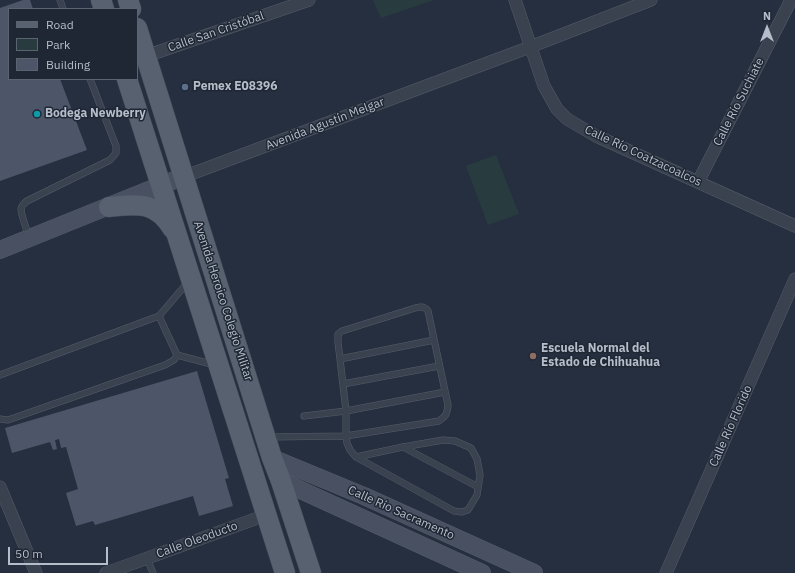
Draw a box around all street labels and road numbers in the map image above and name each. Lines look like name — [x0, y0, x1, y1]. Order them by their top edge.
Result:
street label: Calle San Cristóbal — [166, 9, 266, 55]
street label: Calle Río Suchiate — [711, 56, 767, 148]
street label: Avenida Agustín Melgar — [264, 95, 386, 153]
street label: Calle Río Coatzacoalcos — [582, 123, 704, 189]
street label: Avenida Heroico Colegio Militar — [190, 219, 256, 383]
street label: Calle Río Florido — [707, 383, 755, 469]
street label: Calle Río Sacramento — [346, 483, 456, 543]
street label: Calle Oleoducto — [154, 519, 240, 561]

